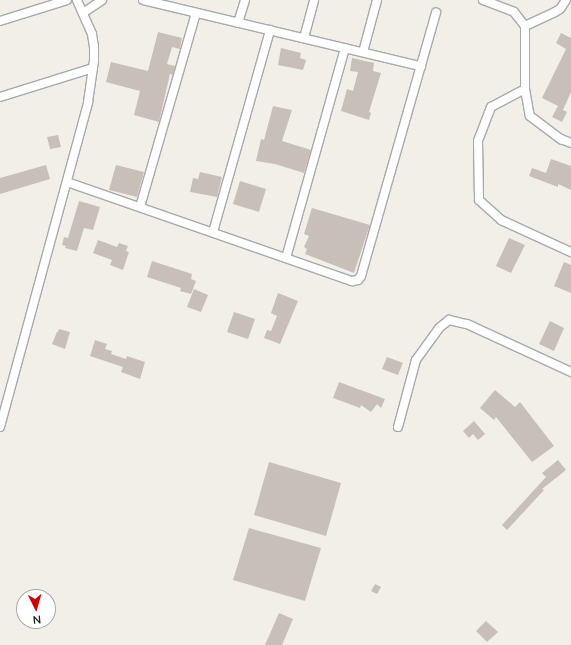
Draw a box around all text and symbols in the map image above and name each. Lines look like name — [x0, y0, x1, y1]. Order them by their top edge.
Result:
north arrow — [16, 589, 56, 629]
text: N — [32, 613, 42, 627]

